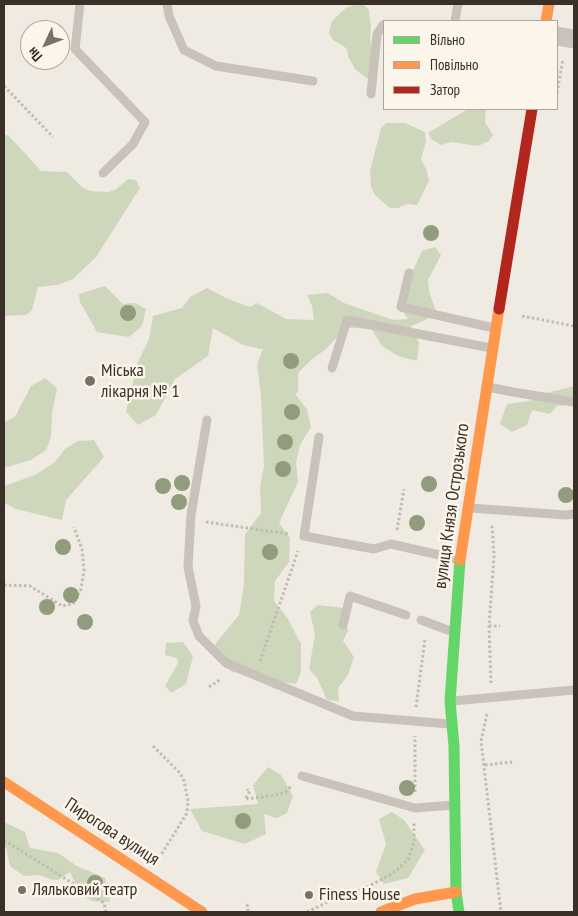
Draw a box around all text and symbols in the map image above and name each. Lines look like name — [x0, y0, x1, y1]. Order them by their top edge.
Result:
north arrow — [20, 20, 70, 70]
legend — [383, 20, 558, 110]
text: Вільно — [430, 30, 465, 49]
text: Пн — [24, 43, 46, 66]
text: Повільно — [430, 55, 478, 74]
text: Затор — [430, 80, 460, 99]
place label: Міська лікарня № 1 — [101, 360, 180, 402]
marker: Міська лікарня № 1 — [83, 374, 97, 388]
street label: вулиця Князя Острозького — [430, 422, 474, 590]
street label: Пирогова вулиця — [61, 794, 163, 870]
place label: Ляльковий театр — [32, 879, 137, 901]
marker: Ляльковий театр — [16, 884, 28, 896]
place label: Finess House — [319, 884, 400, 906]
marker: Finess House — [303, 889, 315, 901]

